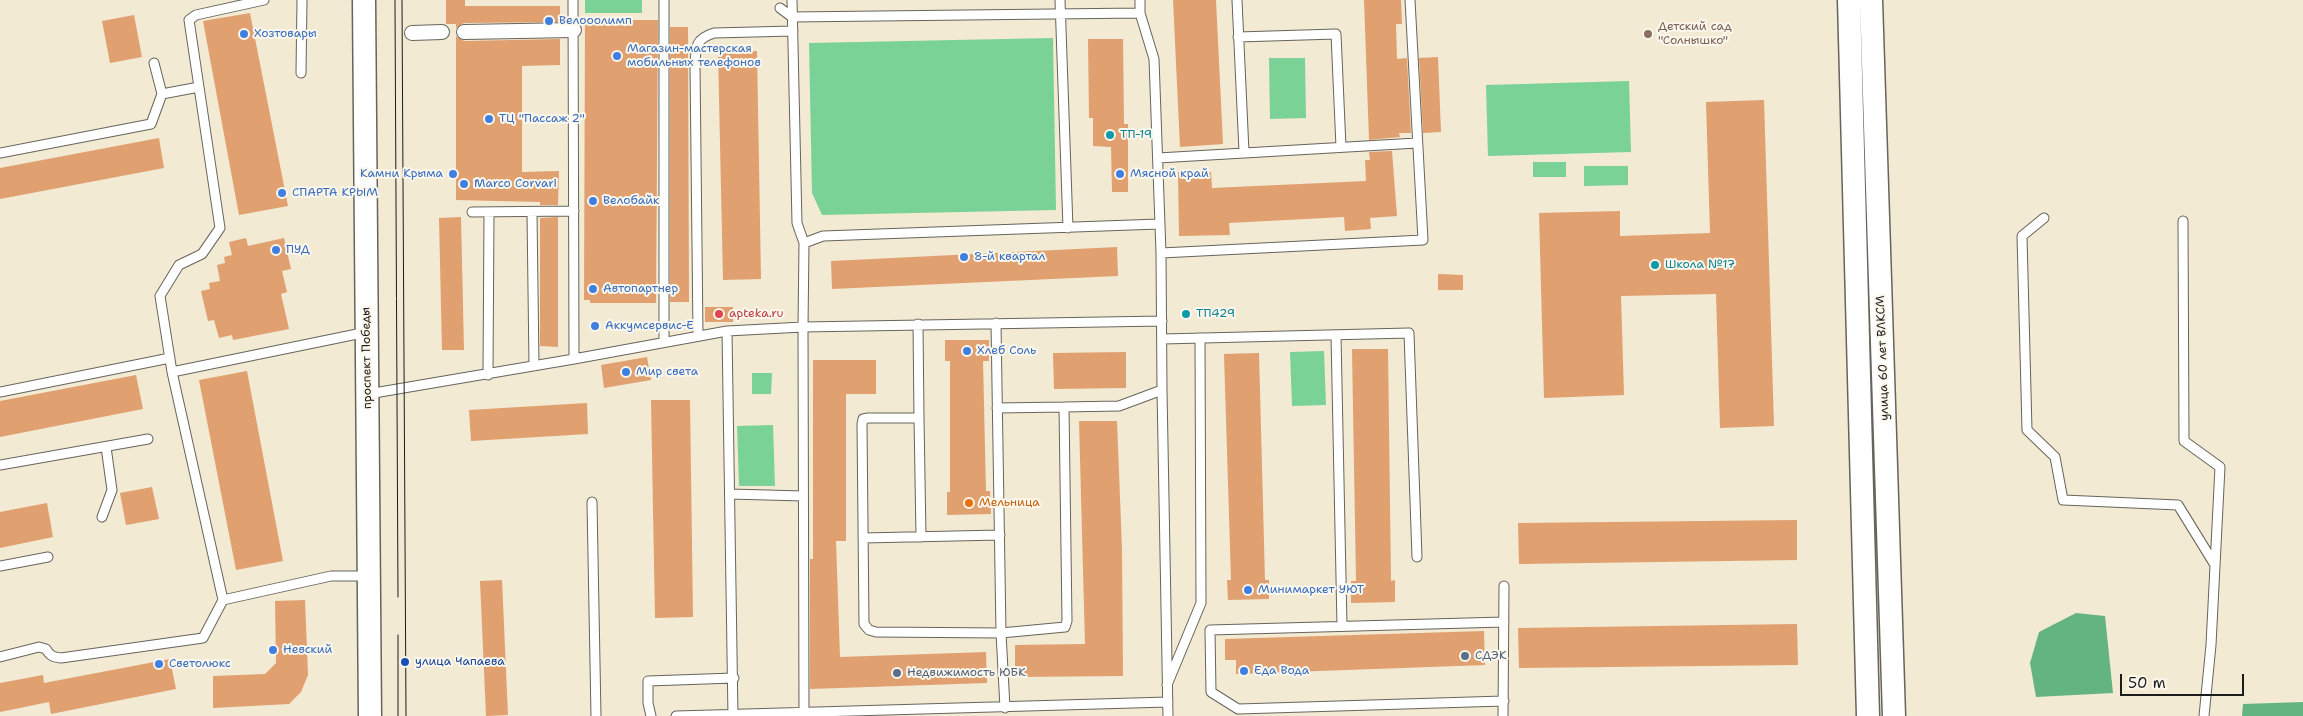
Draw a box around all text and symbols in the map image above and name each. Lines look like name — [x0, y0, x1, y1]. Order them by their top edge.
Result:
place label: Велооолимп — [559, 14, 632, 28]
marker: Велооолимп — [543, 15, 555, 27]
place label: Детский сад "Солнышко" — [1658, 20, 1732, 48]
place label: Хозтовары — [254, 27, 317, 41]
marker: Хозтовары — [238, 28, 250, 40]
marker: Детский сад "Солнышко" — [1642, 28, 1654, 40]
place label: Магазин-мастерская мобильных телефонов — [627, 42, 761, 70]
marker: Магазин-мастерская мобильных телефонов — [611, 50, 623, 62]
place label: ТЦ "Пассаж 2" — [499, 112, 585, 126]
marker: ТЦ "Пассаж 2" — [483, 113, 495, 125]
place label: ТП-19 — [1120, 128, 1152, 142]
marker: ТП-19 — [1104, 129, 1116, 141]
place label: Камни Крыма — [360, 167, 443, 181]
place label: Мясной край — [1130, 167, 1209, 181]
marker: Камни Крыма — [447, 168, 459, 180]
marker: Мясной край — [1114, 168, 1126, 180]
place label: Marco Corvari — [474, 177, 557, 191]
marker: Marco Corvari — [458, 178, 470, 190]
place label: СПАРТА КРЫМ — [292, 186, 378, 200]
marker: СПАРТА КРЫМ — [276, 187, 288, 199]
place label: Велобайк — [603, 194, 659, 208]
marker: Велобайк — [587, 195, 599, 207]
place label: ПУД — [286, 243, 310, 257]
marker: ПУД — [270, 244, 282, 256]
place label: 8-й квартал — [974, 250, 1045, 264]
marker: 8-й квартал — [958, 251, 970, 263]
place label: Школа №17 — [1665, 258, 1735, 272]
marker: Школа №17 — [1649, 259, 1661, 271]
place label: Автопартнер — [603, 282, 678, 296]
marker: Автопартнер — [587, 283, 599, 295]
street label: улица 60 лет ВЛКСМ — [1874, 295, 1892, 421]
street label: проспект Победы — [359, 307, 375, 409]
place label: apteka.ru — [729, 307, 783, 321]
place label: ТП429 — [1196, 307, 1235, 321]
marker: apteka.ru — [713, 308, 725, 320]
marker: ТП429 — [1180, 308, 1192, 320]
place label: Аккумсервис-Е — [605, 319, 694, 333]
marker: Аккумсервис-Е — [589, 320, 601, 332]
place label: Хлеб Соль — [977, 344, 1036, 358]
marker: Хлеб Соль — [961, 345, 973, 357]
place label: Мир света — [636, 365, 698, 379]
marker: Мир света — [620, 366, 632, 378]
place label: Мельница — [979, 496, 1040, 510]
marker: Мельница — [963, 497, 975, 509]
place label: Минимаркет УЮТ — [1258, 583, 1364, 597]
marker: Минимаркет УЮТ — [1242, 584, 1254, 596]
place label: Невский — [283, 643, 332, 657]
marker: Невский — [267, 644, 279, 656]
place label: СДЭК — [1475, 649, 1507, 663]
marker: СДЭК — [1459, 650, 1471, 662]
place label: улица Чапаева — [415, 655, 505, 669]
marker: улица Чапаева — [399, 656, 411, 668]
place label: Светолюкс — [169, 657, 231, 671]
marker: Светолюкс — [153, 658, 165, 670]
place label: Еда Вода — [1254, 664, 1309, 678]
scale bar — [2123, 664, 2247, 696]
marker: Еда Вода — [1238, 665, 1250, 677]
place label: Недвижимость ЮБК — [907, 666, 1026, 680]
marker: Недвижимость ЮБК — [891, 667, 903, 679]
text: 50 m — [2128, 673, 2166, 693]

